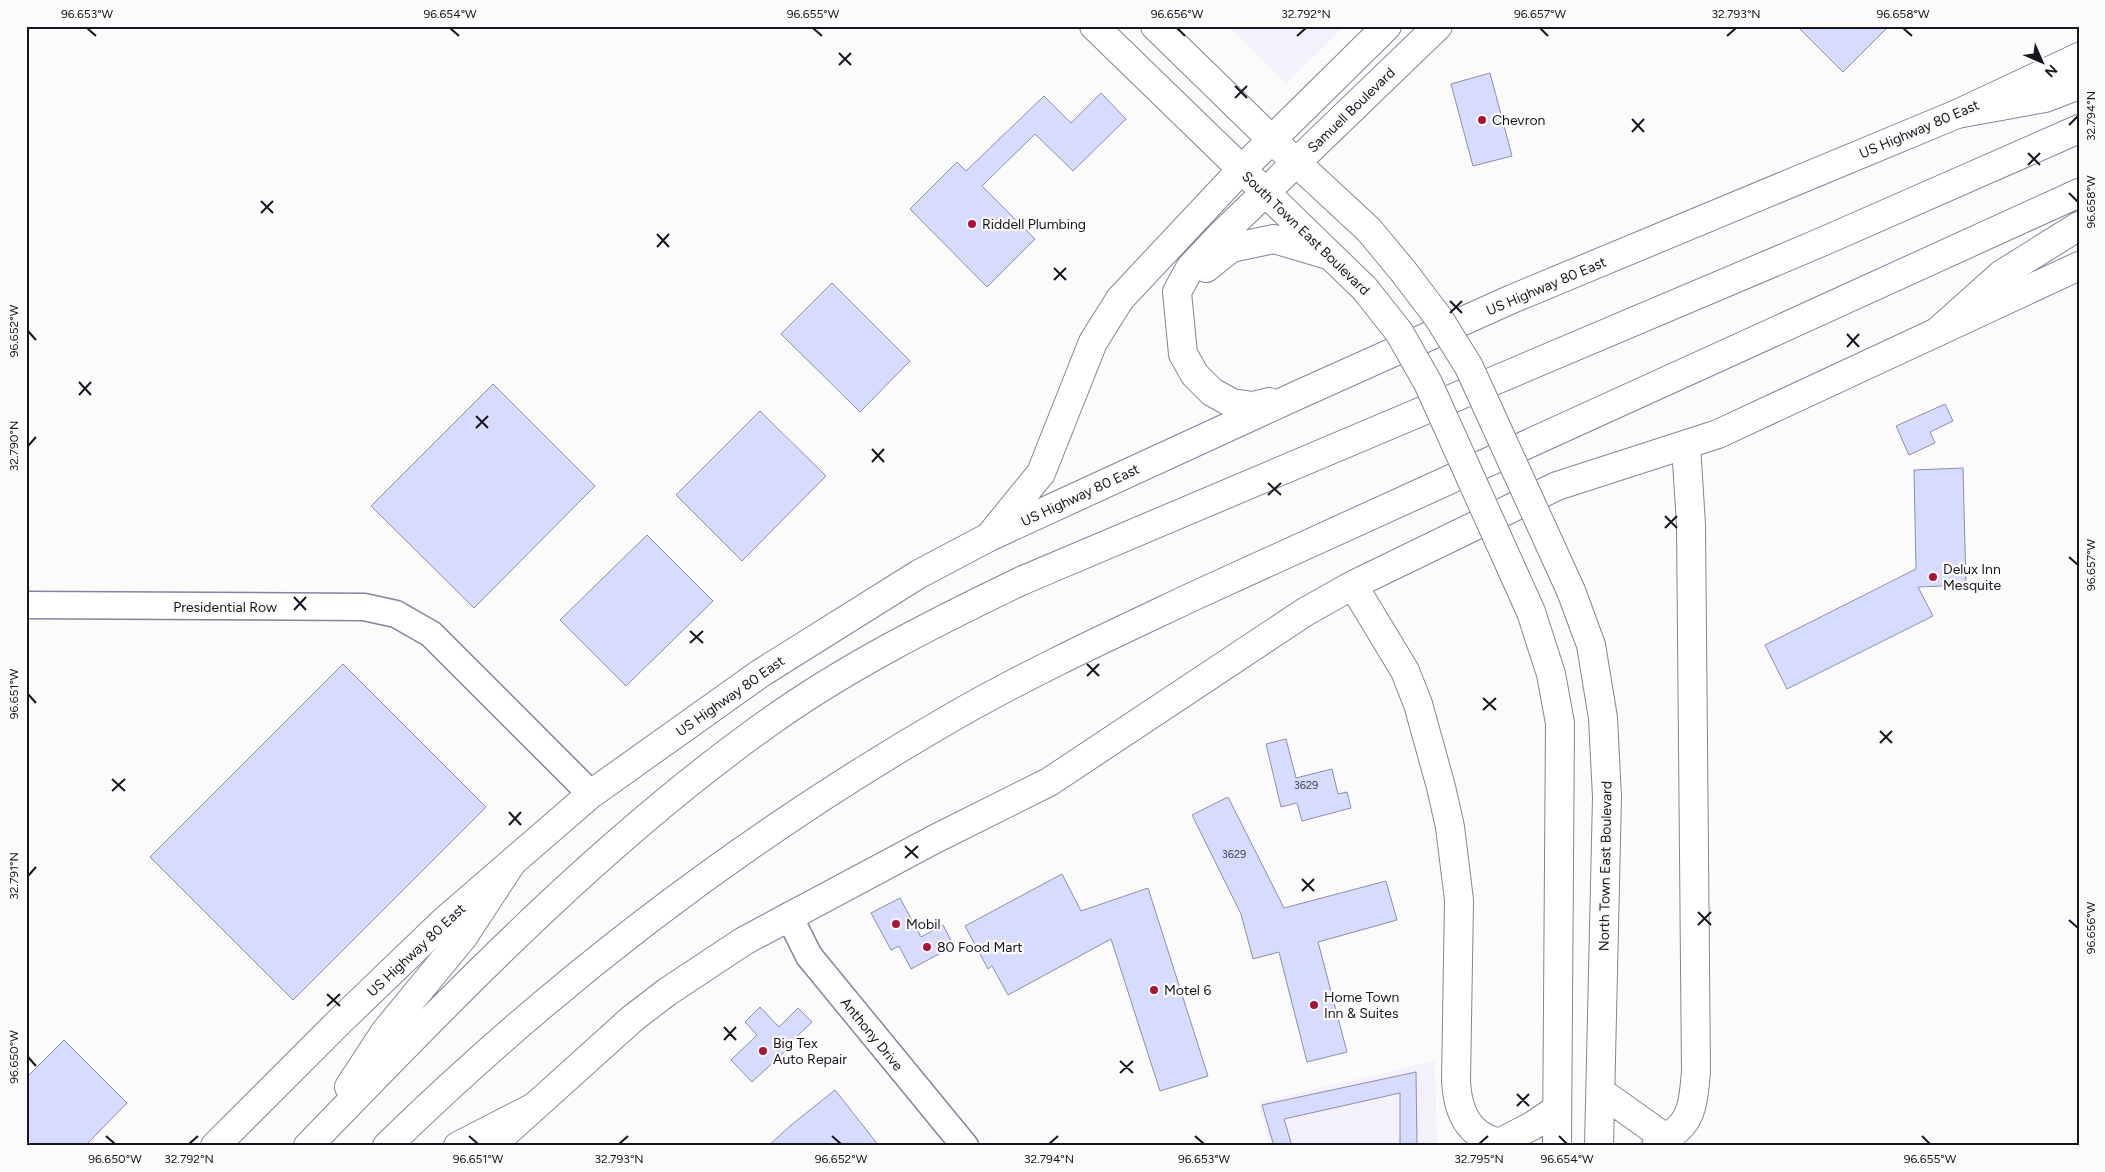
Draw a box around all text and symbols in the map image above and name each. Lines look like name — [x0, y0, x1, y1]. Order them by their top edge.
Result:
text: 96.653°W — [61, 7, 114, 21]
text: 96.654°W — [423, 7, 477, 21]
text: 96.655°W — [787, 7, 840, 21]
text: 96.656°W — [1151, 7, 1204, 21]
text: 32.792°N — [1281, 7, 1331, 21]
text: 96.657°W — [1514, 7, 1567, 21]
text: 32.793°N — [1711, 7, 1761, 21]
text: 96.658°W — [1876, 7, 1930, 21]
north arrow — [2018, 38, 2068, 88]
text: N — [2041, 61, 2061, 81]
street label: Samuell Boulevard — [1304, 64, 1399, 156]
text: 32.794°N — [2084, 91, 2098, 141]
street label: US Highway 80 East — [1857, 97, 1982, 162]
place label: Chevron — [1492, 112, 1545, 129]
marker: Chevron — [1476, 114, 1488, 126]
street label: South Town East Boulevard — [1238, 168, 1373, 299]
text: 96.658°W — [2084, 175, 2098, 229]
place label: Riddell Plumbing — [982, 216, 1086, 233]
marker: Riddell Plumbing — [966, 218, 978, 230]
street label: US Highway 80 East — [1484, 254, 1609, 319]
text: 96.652°W — [7, 304, 21, 357]
text: 32.790°N — [7, 421, 21, 471]
street label: US Highway 80 East — [1018, 461, 1142, 530]
text: 96.657°W — [2084, 538, 2098, 591]
place label: Delux Inn Mesquite — [1943, 561, 2001, 594]
marker: Delux Inn Mesquite — [1927, 571, 1939, 583]
street label: Presidential Row — [173, 599, 277, 616]
street label: US Highway 80 East — [673, 653, 788, 740]
text: 96.651°W — [7, 668, 21, 719]
house number: 3629 — [1294, 779, 1318, 792]
street label: North Town East Boulevard — [1596, 781, 1615, 951]
house number: 3629 — [1222, 848, 1246, 861]
text: 32.791°N — [7, 852, 21, 900]
street label: US Highway 80 East — [364, 900, 469, 1000]
text: 96.656°W — [2084, 901, 2098, 954]
place label: Mobil — [906, 916, 941, 933]
marker: Mobil — [890, 918, 902, 930]
place label: 80 Food Mart — [937, 939, 1022, 956]
marker: 80 Food Mart — [921, 941, 933, 953]
place label: Motel 6 — [1164, 982, 1211, 999]
marker: Motel 6 — [1148, 984, 1160, 996]
place label: Home Town Inn & Suites — [1324, 989, 1399, 1022]
street label: Anthony Drive — [837, 994, 907, 1075]
marker: Home Town Inn & Suites — [1308, 999, 1320, 1011]
text: 96.650°W — [7, 1030, 21, 1084]
place label: Big Tex Auto Repair — [773, 1035, 847, 1068]
marker: Big Tex Auto Repair — [757, 1045, 769, 1057]
text: 96.650°W — [88, 1152, 142, 1166]
text: 32.792°N — [164, 1152, 214, 1166]
text: 96.651°W — [453, 1152, 504, 1166]
text: 32.793°N — [594, 1152, 644, 1166]
text: 96.652°W — [815, 1152, 868, 1166]
text: 32.794°N — [1024, 1152, 1074, 1166]
text: 96.653°W — [1178, 1152, 1231, 1166]
text: 32.795°N — [1454, 1152, 1504, 1166]
text: 96.654°W — [1540, 1152, 1594, 1166]
text: 96.655°W — [1904, 1152, 1957, 1166]

